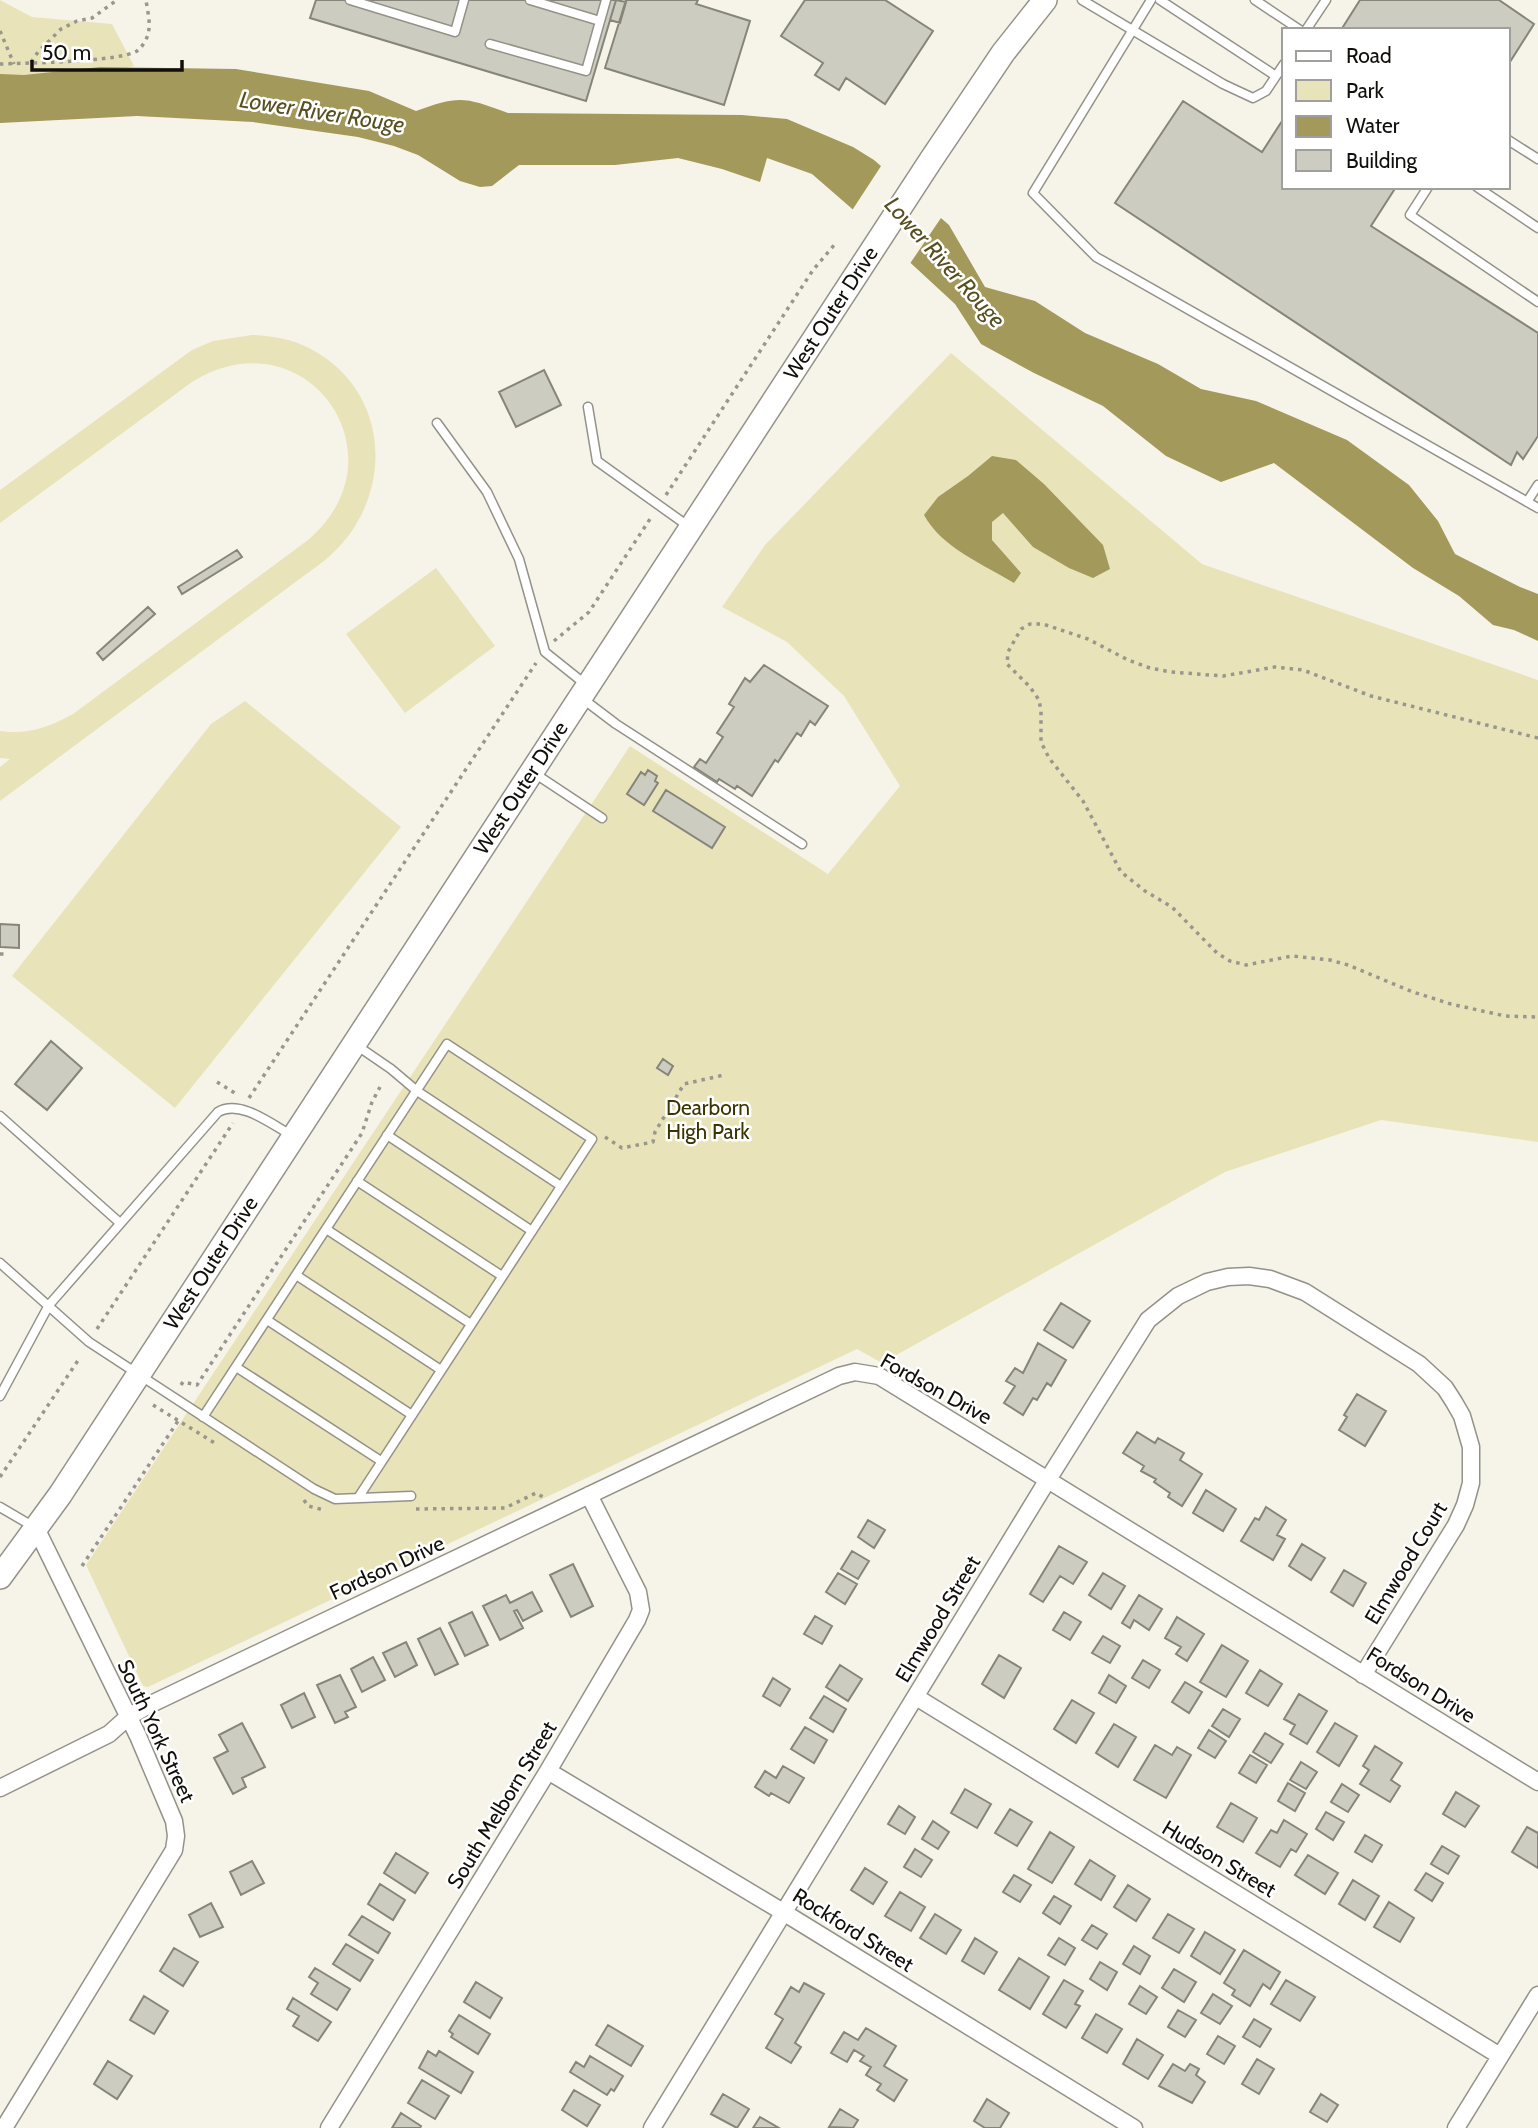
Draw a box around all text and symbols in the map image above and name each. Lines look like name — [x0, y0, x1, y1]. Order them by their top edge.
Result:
scale bar — [32, 28, 182, 72]
legend — [1282, 28, 1510, 189]
text: 50 m — [42, 40, 91, 65]
text: Road — [1346, 43, 1392, 68]
text: Park — [1346, 78, 1384, 103]
water label: Lower River Rouge — [238, 85, 406, 139]
text: Water — [1346, 113, 1400, 138]
text: Building — [1346, 148, 1418, 173]
water label: Lower River Rouge — [879, 191, 1011, 333]
street label: West Outer Drive — [778, 241, 883, 384]
street label: West Outer Drive — [468, 716, 573, 859]
park label: Dearborn High Park — [666, 1095, 750, 1144]
street label: West Outer Drive — [158, 1191, 263, 1334]
street label: Fordson Drive — [876, 1348, 996, 1430]
street label: Elmwood Court — [1359, 1497, 1452, 1628]
street label: Fordson Drive — [326, 1530, 448, 1605]
street label: Elmwood Street — [890, 1551, 985, 1687]
street label: Fordson Drive — [1362, 1641, 1480, 1728]
street label: South York Street — [112, 1656, 200, 1806]
street label: South Melborn Street — [442, 1717, 561, 1893]
street label: Hudson Street — [1158, 1815, 1281, 1902]
street label: Rockford Street — [788, 1882, 918, 1977]

